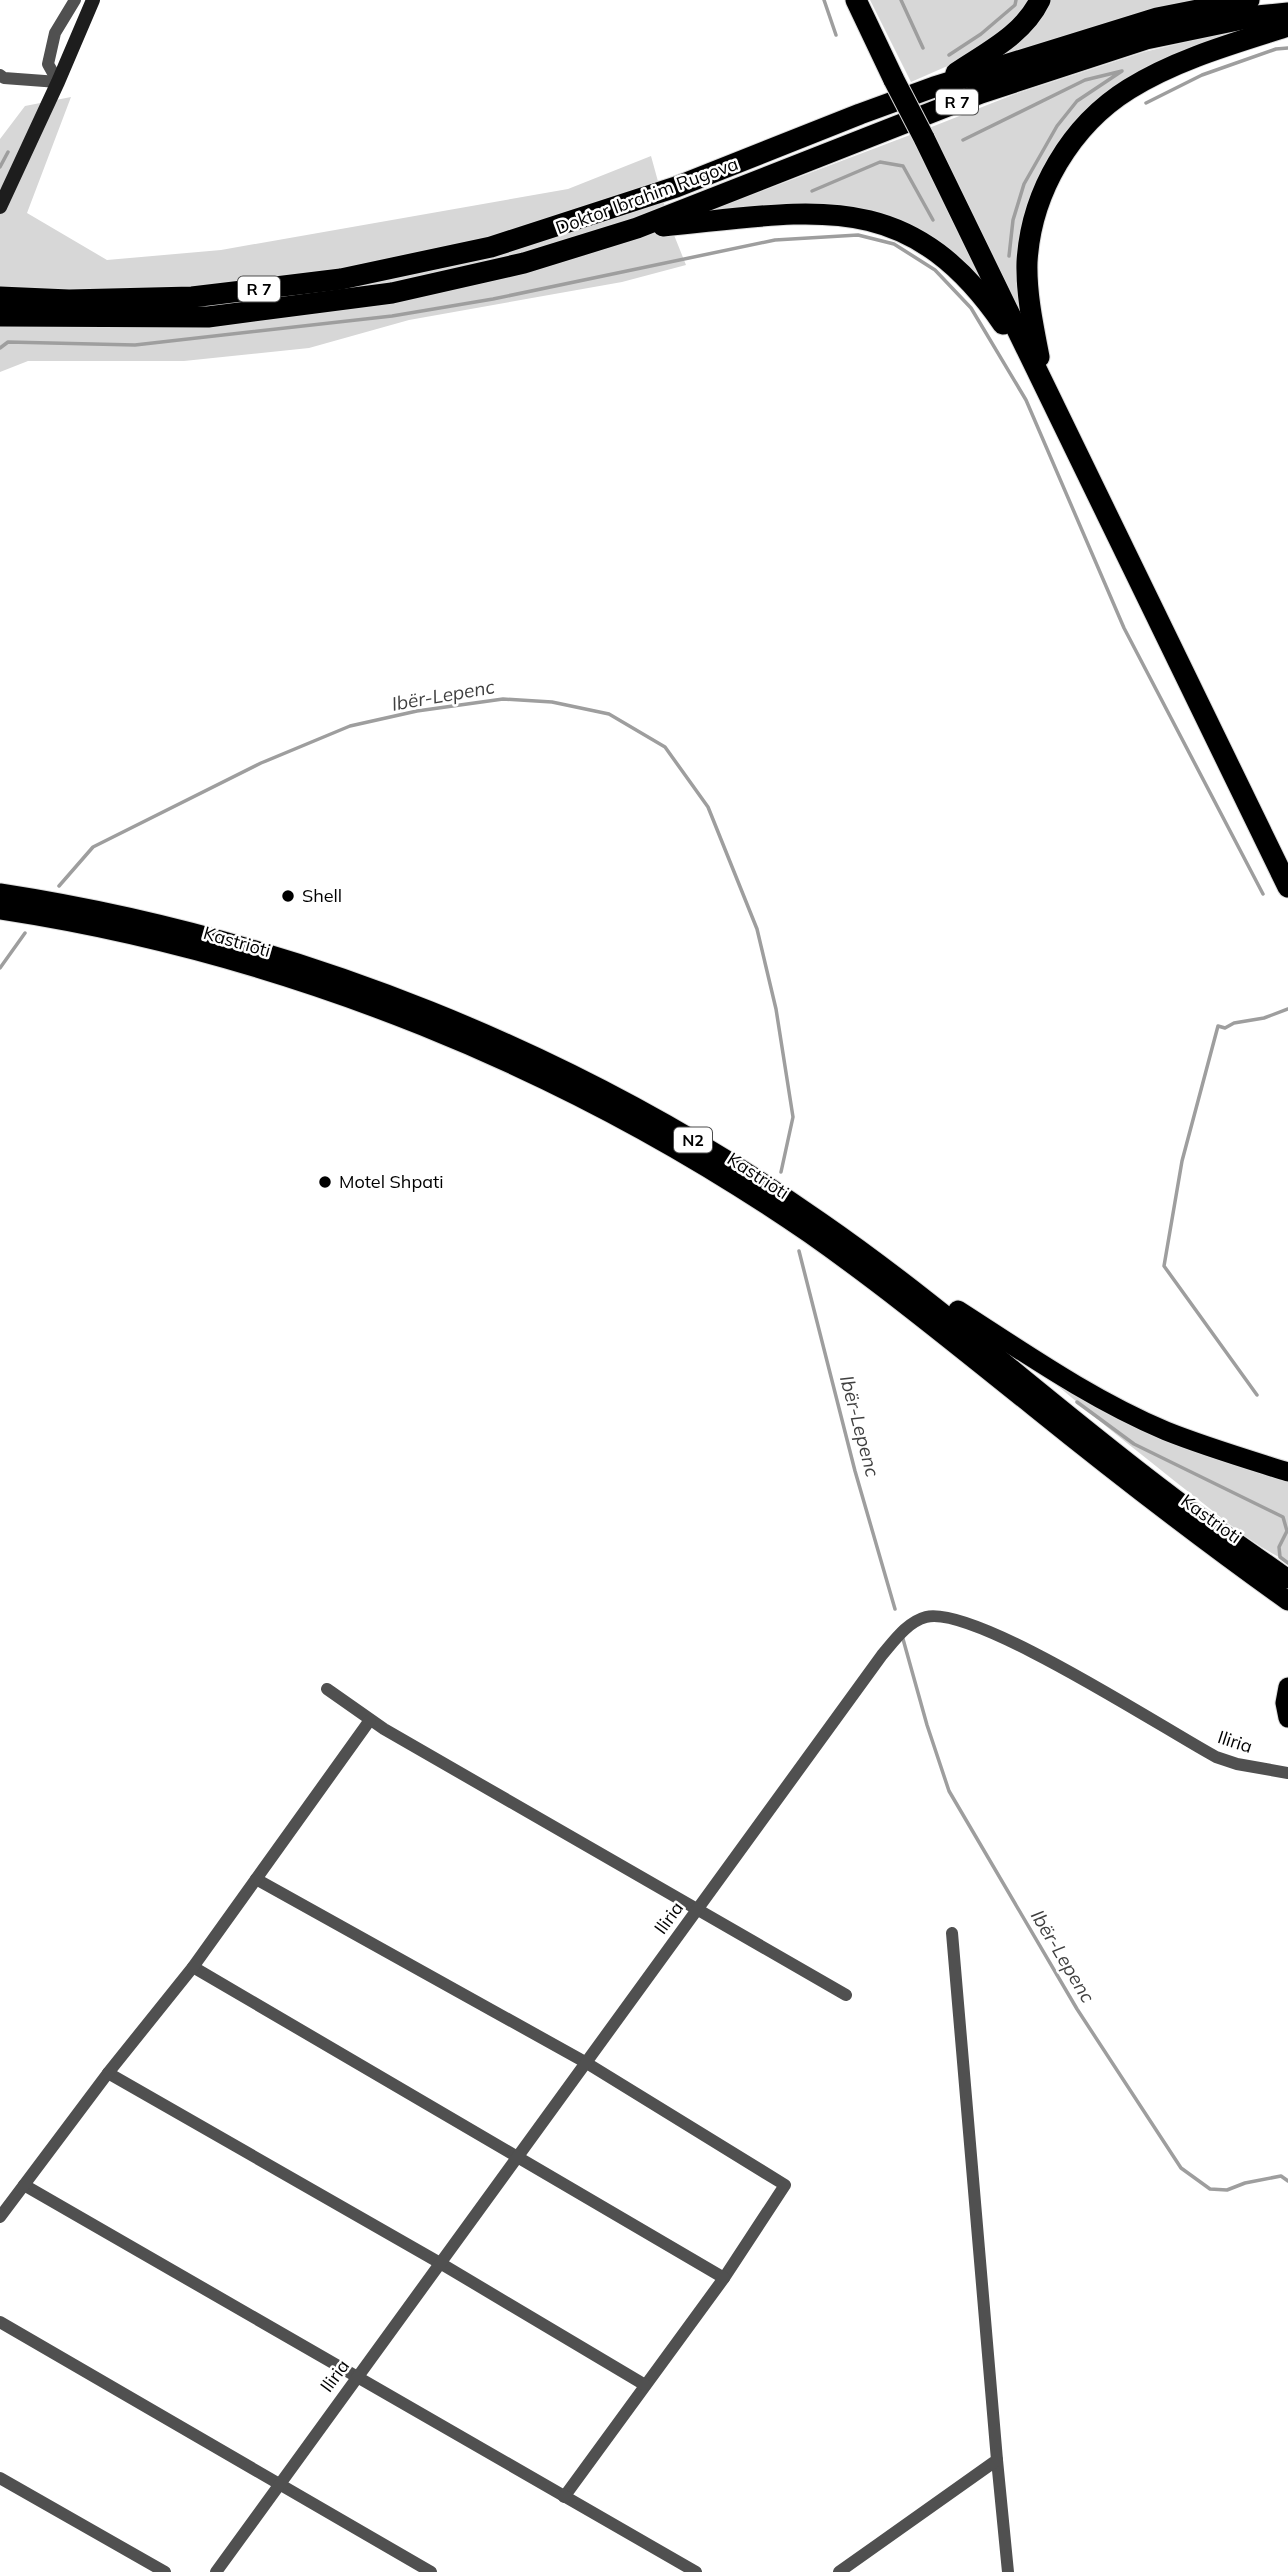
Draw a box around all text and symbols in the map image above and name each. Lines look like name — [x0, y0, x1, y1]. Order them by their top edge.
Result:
road number: R 7 — [936, 90, 978, 114]
street label: Doktor Ibrahim Rugova — [552, 152, 741, 239]
road number: R 7 — [238, 276, 280, 302]
water label: Ibër-Lepenc — [390, 674, 497, 716]
place label: Shell — [302, 884, 342, 907]
marker: Shell — [280, 888, 296, 904]
street label: Kastrioti — [201, 921, 273, 962]
road number: N2 — [674, 1128, 712, 1152]
street label: Kastrioti — [723, 1147, 793, 1204]
place label: Motel Shpati — [339, 1170, 444, 1193]
marker: Motel Shpati — [317, 1174, 333, 1190]
water label: Ibër-Lepenc — [835, 1373, 885, 1480]
street label: Kastrioti — [1177, 1489, 1246, 1548]
street label: Iliria — [1215, 1725, 1255, 1758]
street label: Iliria — [649, 1897, 688, 1939]
water label: Ibër-Lepenc — [1026, 1905, 1100, 2007]
street label: Iliria — [315, 2355, 354, 2397]

